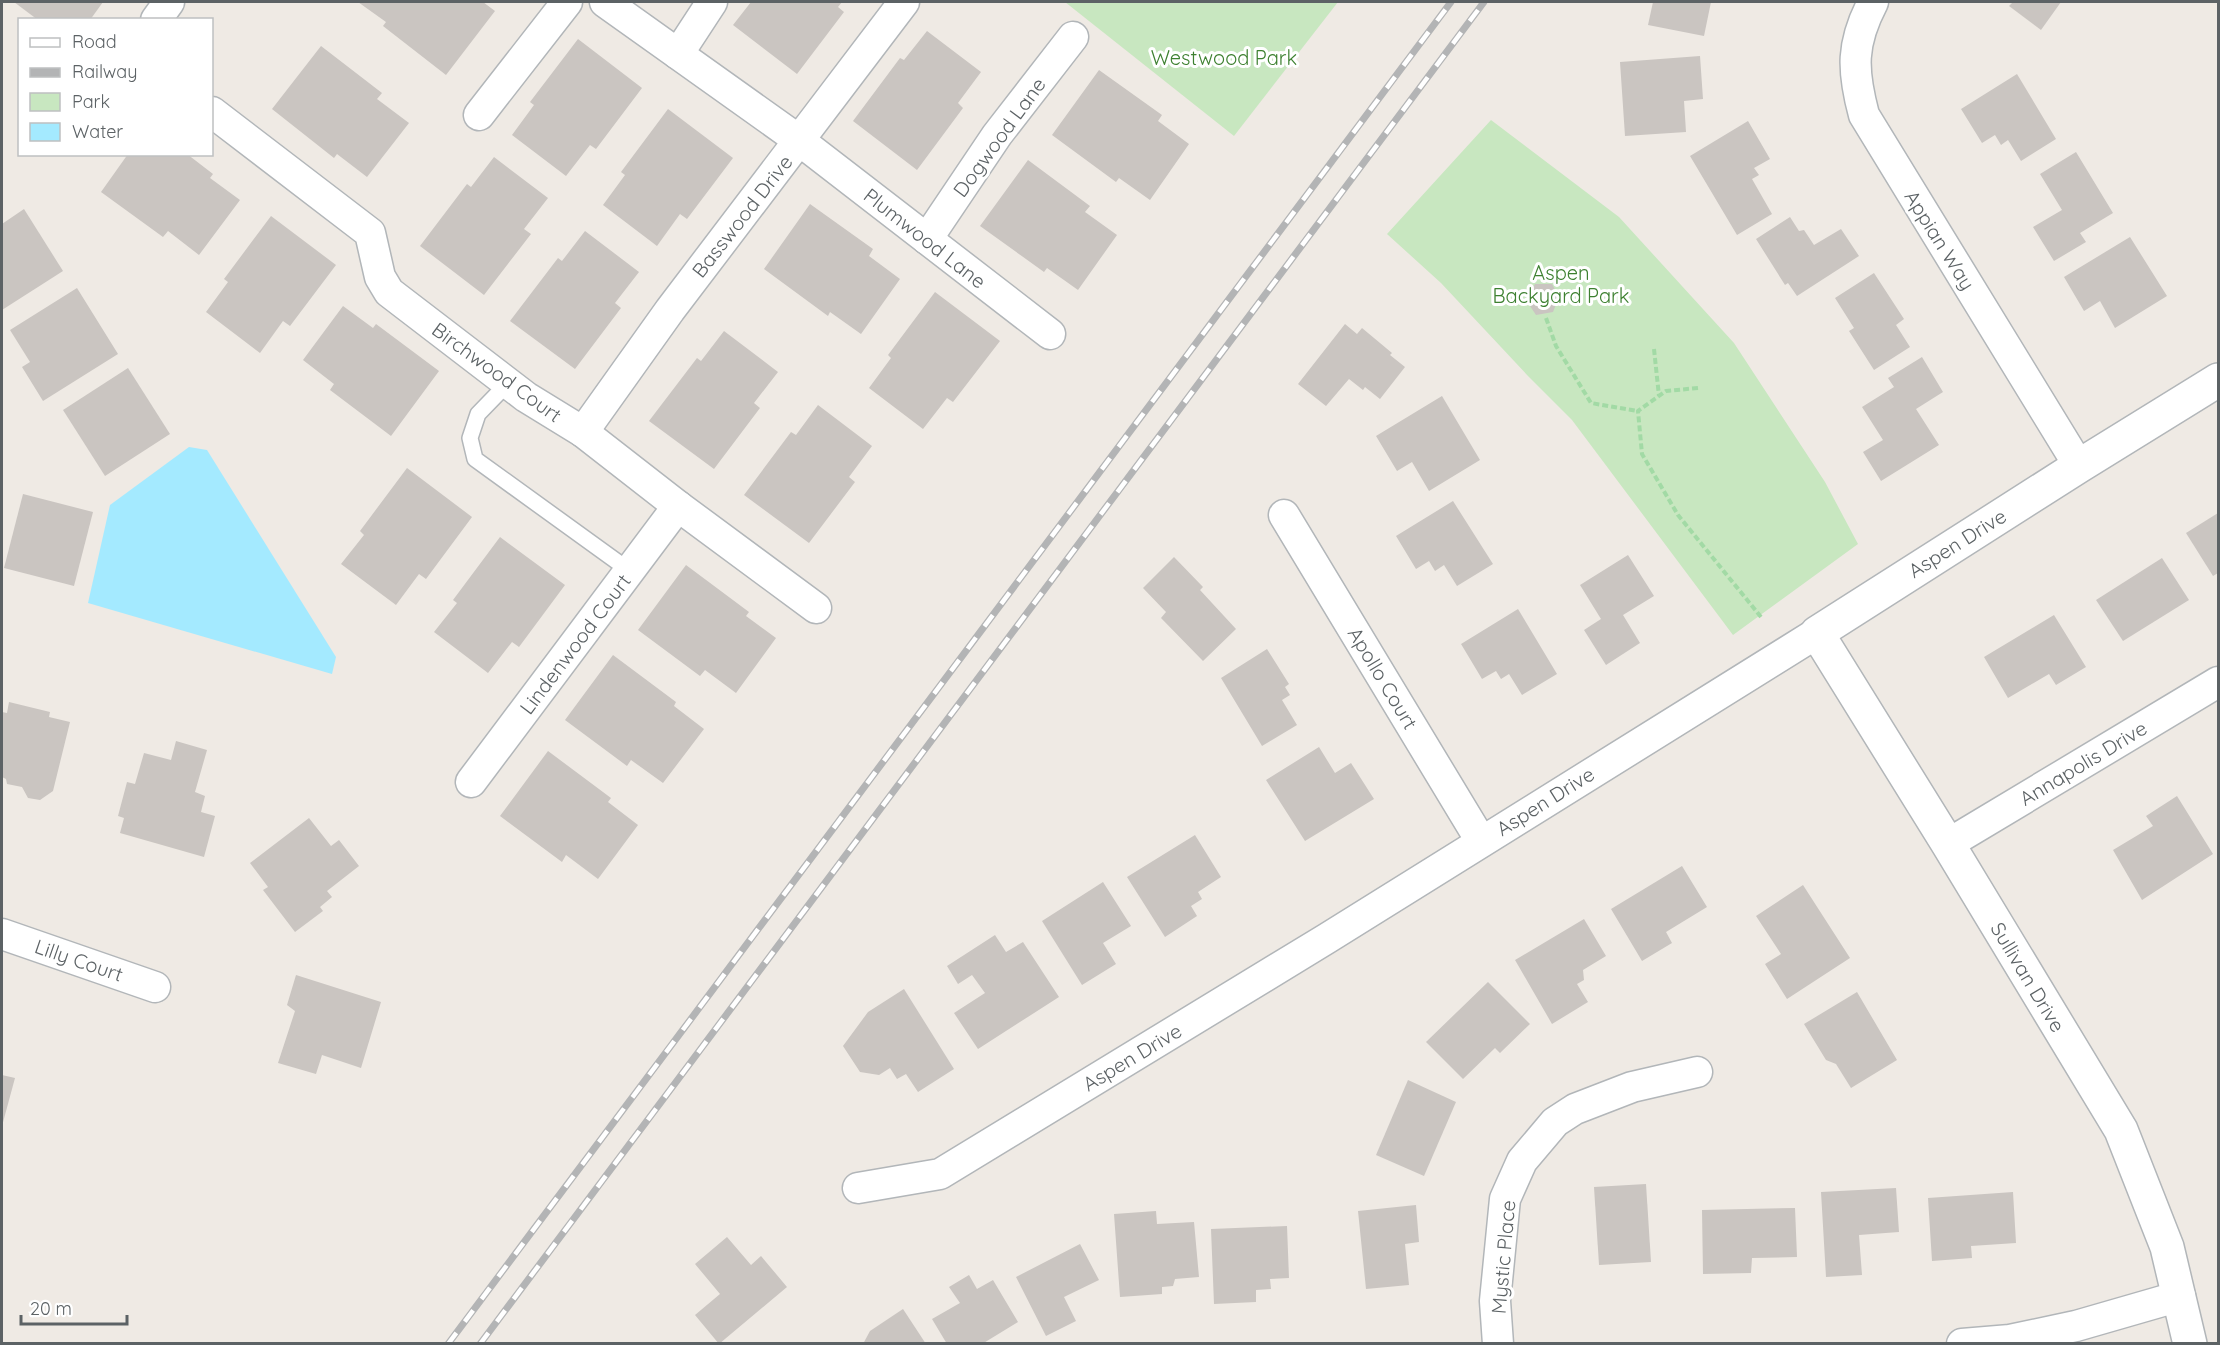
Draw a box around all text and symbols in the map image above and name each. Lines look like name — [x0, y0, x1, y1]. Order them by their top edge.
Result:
legend — [18, 18, 213, 156]
text: Road — [72, 30, 117, 53]
park label: Westwood Park — [1151, 45, 1297, 70]
text: Railway — [72, 60, 138, 83]
street label: Dogwood Lane — [947, 72, 1051, 202]
text: Park — [72, 90, 110, 113]
text: Water — [72, 120, 123, 143]
street label: Basswood Drive — [686, 150, 798, 282]
street label: Plumwood Lane — [859, 182, 991, 294]
street label: Appian Way — [1899, 185, 1981, 295]
park label: Aspen Backyard Park — [1493, 260, 1629, 308]
street label: Birchwood Court — [427, 317, 567, 428]
street label: Aspen Drive — [1903, 503, 2011, 583]
street label: Lindenwood Court — [514, 569, 636, 719]
street label: Apollo Court — [1343, 622, 1423, 734]
street label: Annapolis Drive — [2015, 715, 2151, 811]
street label: Aspen Drive — [1491, 761, 1599, 841]
street label: Sullivan Drive — [1985, 917, 2071, 1037]
street label: Lilly Court — [32, 933, 127, 987]
street label: Aspen Drive — [1078, 1018, 1186, 1096]
street label: Mystic Place — [1486, 1199, 1520, 1315]
scale bar — [21, 1288, 128, 1326]
text: 20 m — [30, 1297, 72, 1320]

